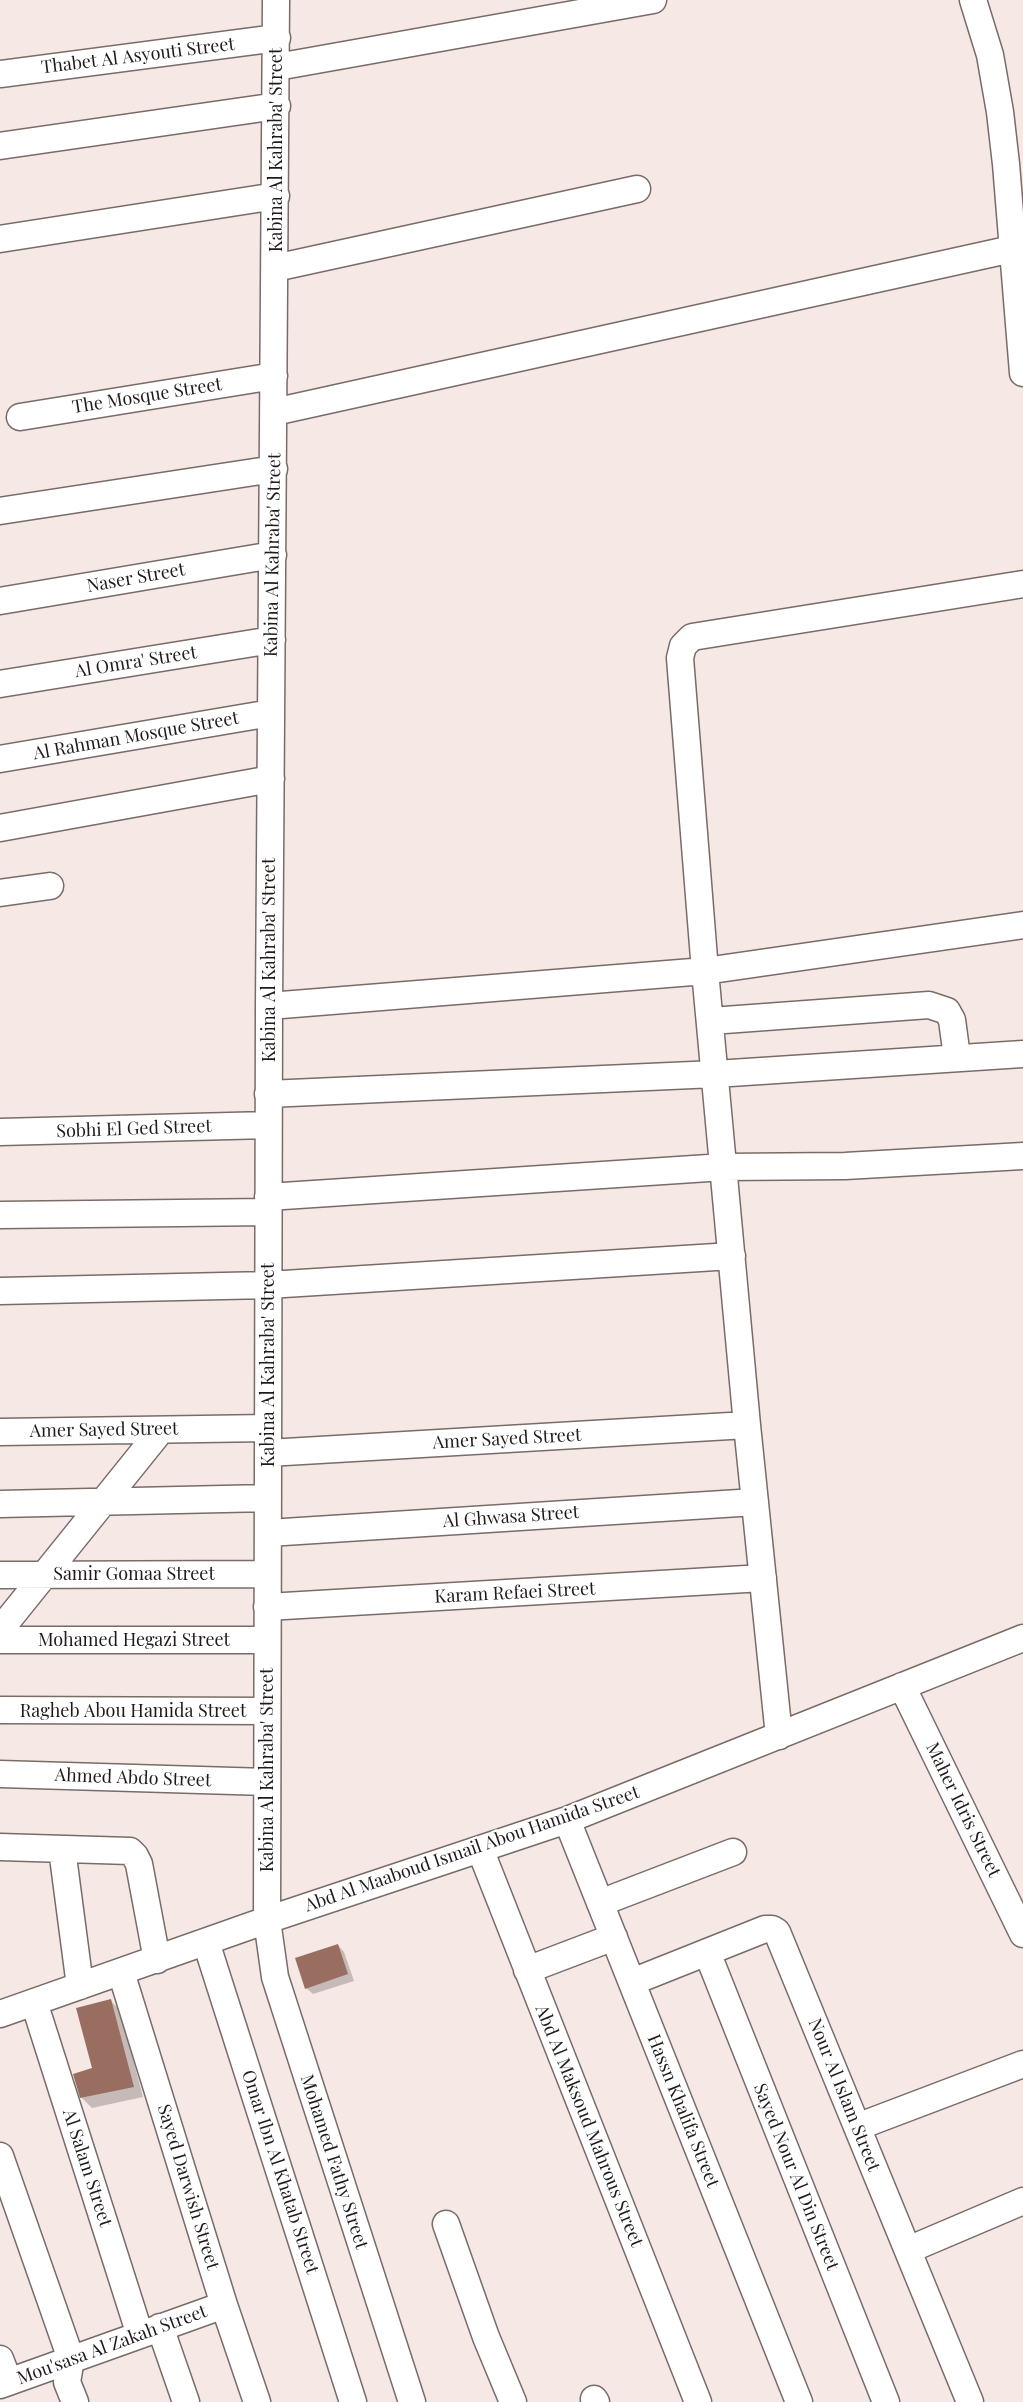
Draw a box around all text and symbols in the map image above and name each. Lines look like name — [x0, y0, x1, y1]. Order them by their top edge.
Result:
street label: Thabet Al Asyouti Street — [40, 33, 236, 79]
street label: Kabina Al Kahraba' Street — [265, 48, 287, 252]
street label: The Mosque Street — [71, 374, 223, 418]
street label: Kabina Al Kahraba' Street — [260, 453, 286, 657]
street label: Naser Street — [85, 559, 187, 597]
street label: Al Omra' Street — [74, 642, 198, 682]
street label: Al Rahman Mosque Street — [32, 707, 240, 765]
street label: Kabina Al Kahraba' Street — [258, 858, 280, 1062]
street label: Sobhi El Ged Street — [56, 1115, 212, 1143]
street label: Kabina Al Kahraba' Street — [257, 1263, 279, 1467]
street label: Amer Sayed Street — [29, 1418, 179, 1442]
street label: Amer Sayed Street — [432, 1424, 582, 1454]
street label: Al Ghwasa Street — [442, 1501, 580, 1533]
street label: Samir Gomaa Street — [53, 1563, 215, 1585]
street label: Karam Refaei Street — [434, 1578, 596, 1608]
street label: Mohamed Hegazi Street — [38, 1629, 230, 1651]
street label: Kabina Al Kahraba' Street — [256, 1668, 278, 1872]
street label: Ragheb Abou Hamida Street — [20, 1700, 246, 1722]
street label: Maher Idris Street — [921, 1739, 1005, 1881]
street label: Ahmed Abdo Street — [54, 1764, 212, 1792]
street label: Abd Al Maaboud Ismail Abou Hamida Street — [302, 1781, 642, 1917]
street label: Abd Al Maksoud Mahrous Street — [530, 2002, 648, 2250]
street label: Nour Al Islam Street — [803, 2015, 885, 2175]
street label: Hassn Khalifa Street — [642, 2031, 724, 2191]
street label: Omar Ibn Al Khatab Street — [237, 2067, 323, 2277]
street label: Mohamed Fathy Street — [296, 2072, 372, 2252]
street label: Sayed Nour Al Din Street — [749, 2080, 843, 2274]
street label: Sayed Darwish Street — [153, 2102, 223, 2272]
street label: Al Salam Street — [58, 2106, 116, 2230]
street label: Mou'sasa Al Zakah Street — [14, 2301, 210, 2389]

